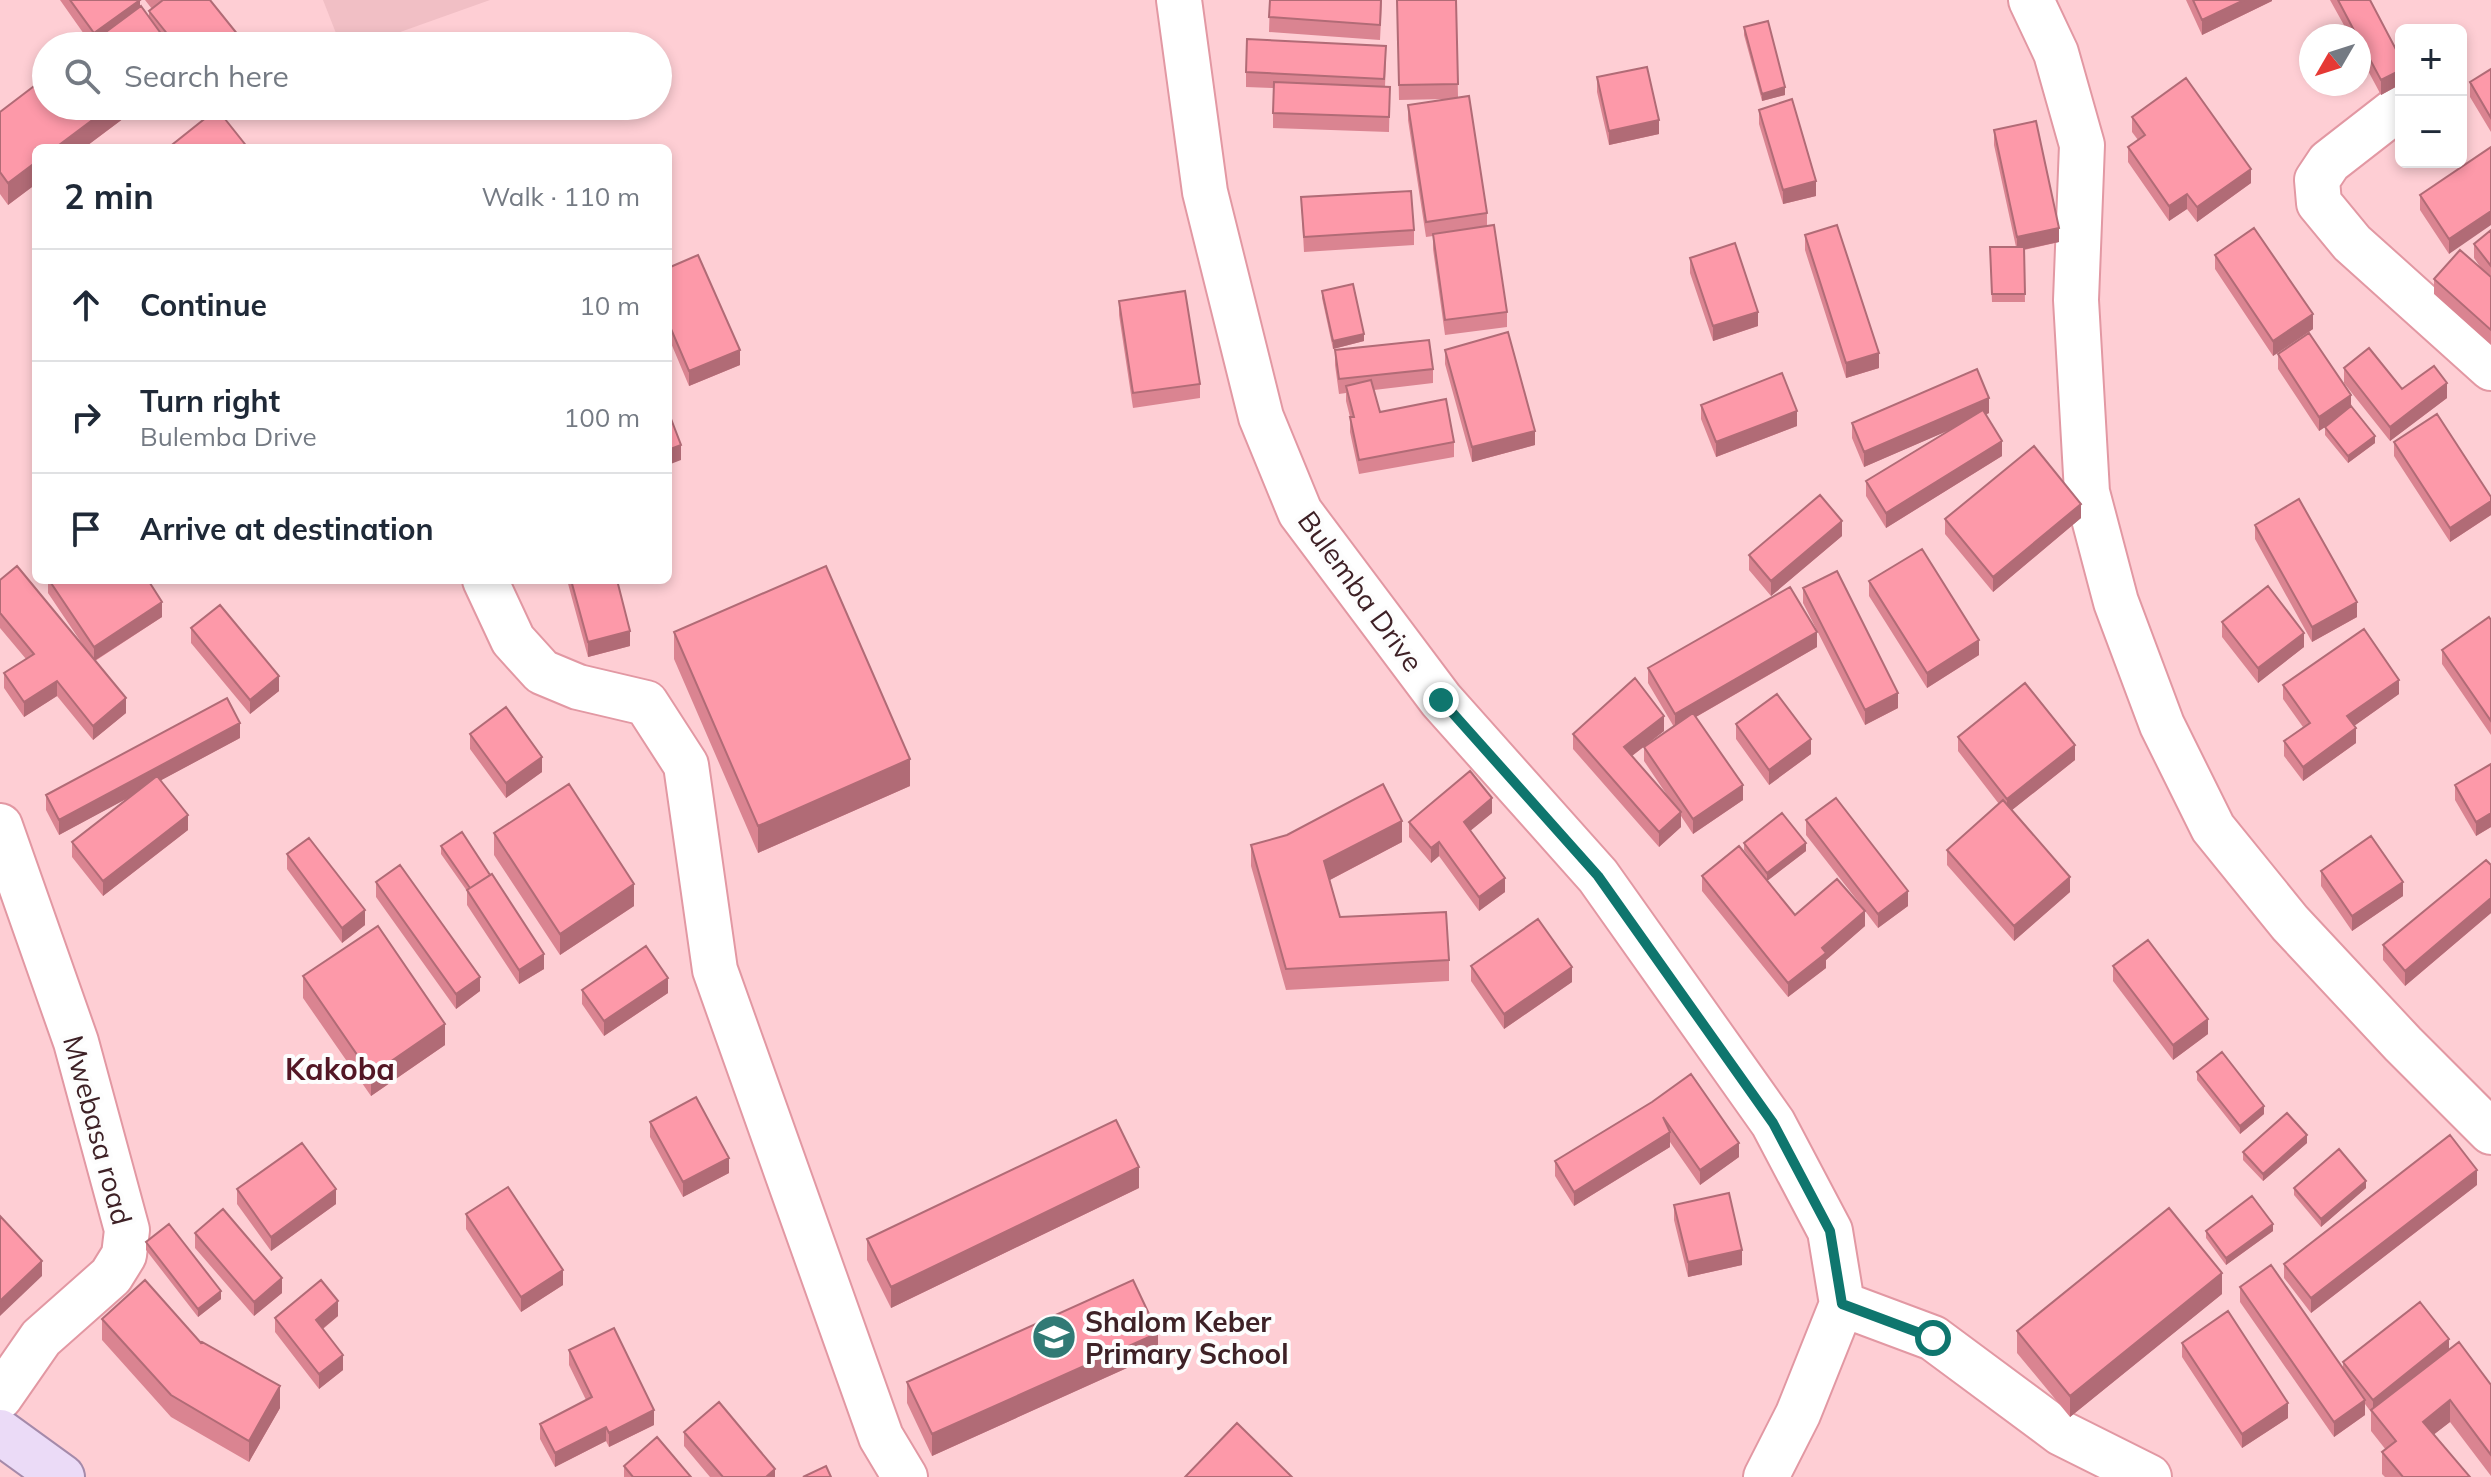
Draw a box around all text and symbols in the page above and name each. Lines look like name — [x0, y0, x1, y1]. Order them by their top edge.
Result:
north arrow — [2299, 24, 2371, 96]
map controls — [2395, 24, 2467, 168]
button: + — [2395, 24, 2467, 96]
search box — [32, 32, 672, 120]
icon: search — [60, 54, 104, 98]
text: Search here — [124, 57, 289, 95]
button: − — [2395, 96, 2467, 168]
text: 2 min — [64, 175, 154, 218]
text: Walk · 110 m — [481, 180, 640, 213]
icon: ahead — [64, 283, 108, 327]
text: Continue — [140, 286, 267, 324]
text: 10 m — [579, 289, 640, 322]
text: Turn right — [140, 382, 280, 420]
icon: right — [64, 395, 108, 439]
text: 100 m — [564, 401, 640, 434]
text: Bulemba Drive — [140, 420, 317, 453]
street label: Bulemba Drive — [1291, 504, 1431, 678]
icon: arrive — [64, 507, 108, 551]
text: Arrive at destination — [140, 510, 434, 548]
route end — [1423, 682, 1459, 718]
street label: Mwebasa road — [56, 1032, 140, 1228]
district label: Kakoba — [285, 1050, 395, 1088]
place label: Shalom Keber Primary School — [1085, 1304, 1288, 1371]
school or university icon: Shalom Keber Primary School — [1030, 1313, 1078, 1361]
route start — [1915, 1320, 1951, 1356]

